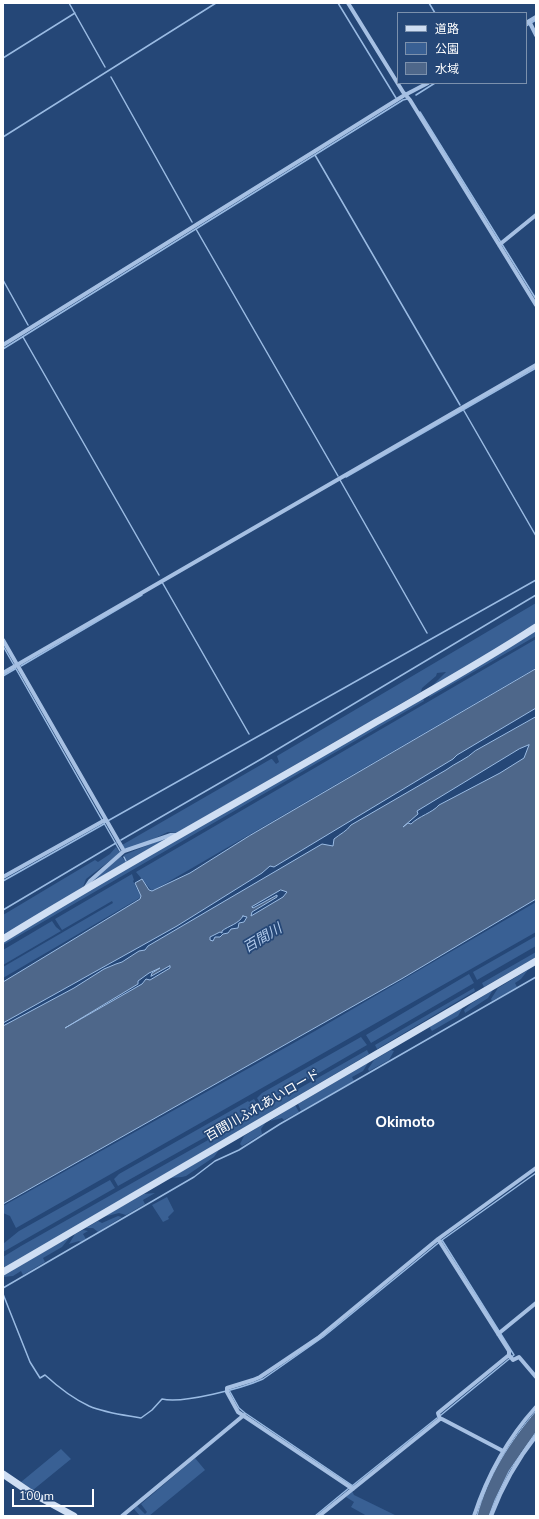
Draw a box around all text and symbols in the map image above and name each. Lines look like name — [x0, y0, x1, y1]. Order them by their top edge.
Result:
legend — [397, 12, 527, 84]
text: 道路 — [435, 21, 459, 37]
text: 公園 — [435, 41, 459, 57]
text: 水域 — [435, 61, 459, 77]
water label: 百間川 — [241, 921, 285, 957]
street label: 百間川ふれあいロード — [203, 1067, 323, 1145]
district label: Okimoto — [375, 1114, 435, 1132]
scale bar — [14, 1481, 96, 1507]
text: 100 m — [19, 1488, 54, 1504]

